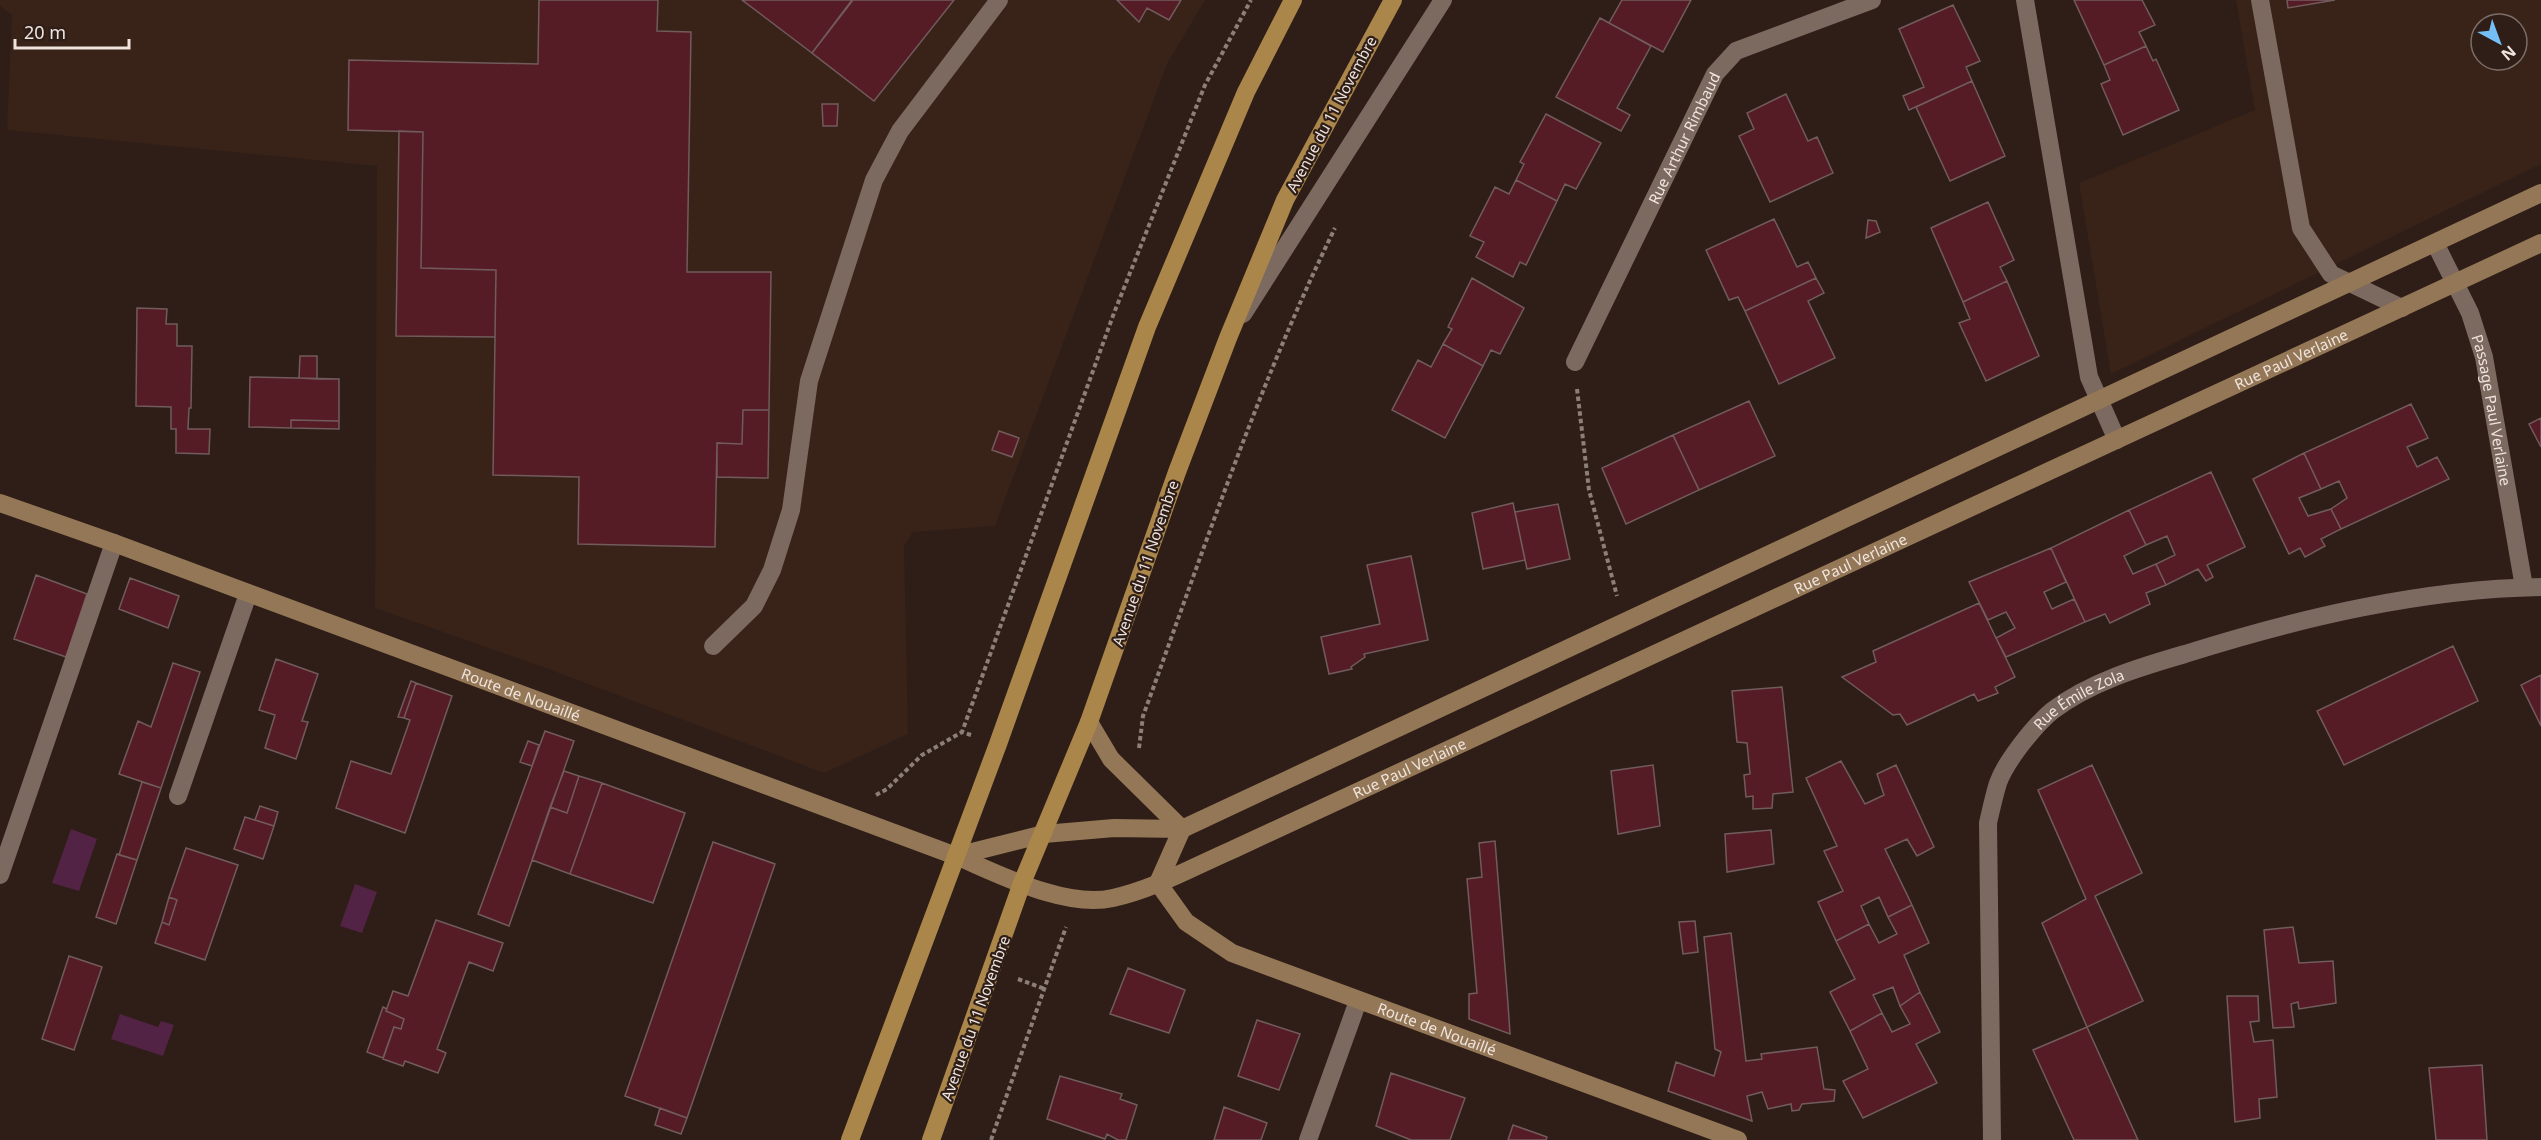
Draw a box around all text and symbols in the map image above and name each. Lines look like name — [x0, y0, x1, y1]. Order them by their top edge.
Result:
scale bar — [15, 12, 129, 50]
north arrow — [2469, 12, 2529, 72]
text: 20 m — [24, 20, 66, 44]
street label: Avenue du 11 Novembre — [1281, 33, 1381, 195]
text: N — [2497, 41, 2521, 66]
street label: Rue Arthur Rimbaud — [1643, 69, 1724, 207]
street label: Rue Paul Verlaine — [2231, 324, 2351, 394]
street label: Passage Paul Verlaine — [2467, 332, 2516, 487]
street label: Avenue du 11 Novembre — [1107, 478, 1183, 648]
street label: Rue Paul Verlaine — [1790, 528, 1910, 598]
street label: Route de Nouaillé — [459, 663, 583, 726]
street label: Rue Émile Zola — [2029, 664, 2127, 734]
street label: Rue Paul Verlaine — [1349, 733, 1469, 803]
street label: Avenue du 11 Novembre — [936, 933, 1014, 1103]
street label: Route de Nouaillé — [1375, 998, 1499, 1060]

